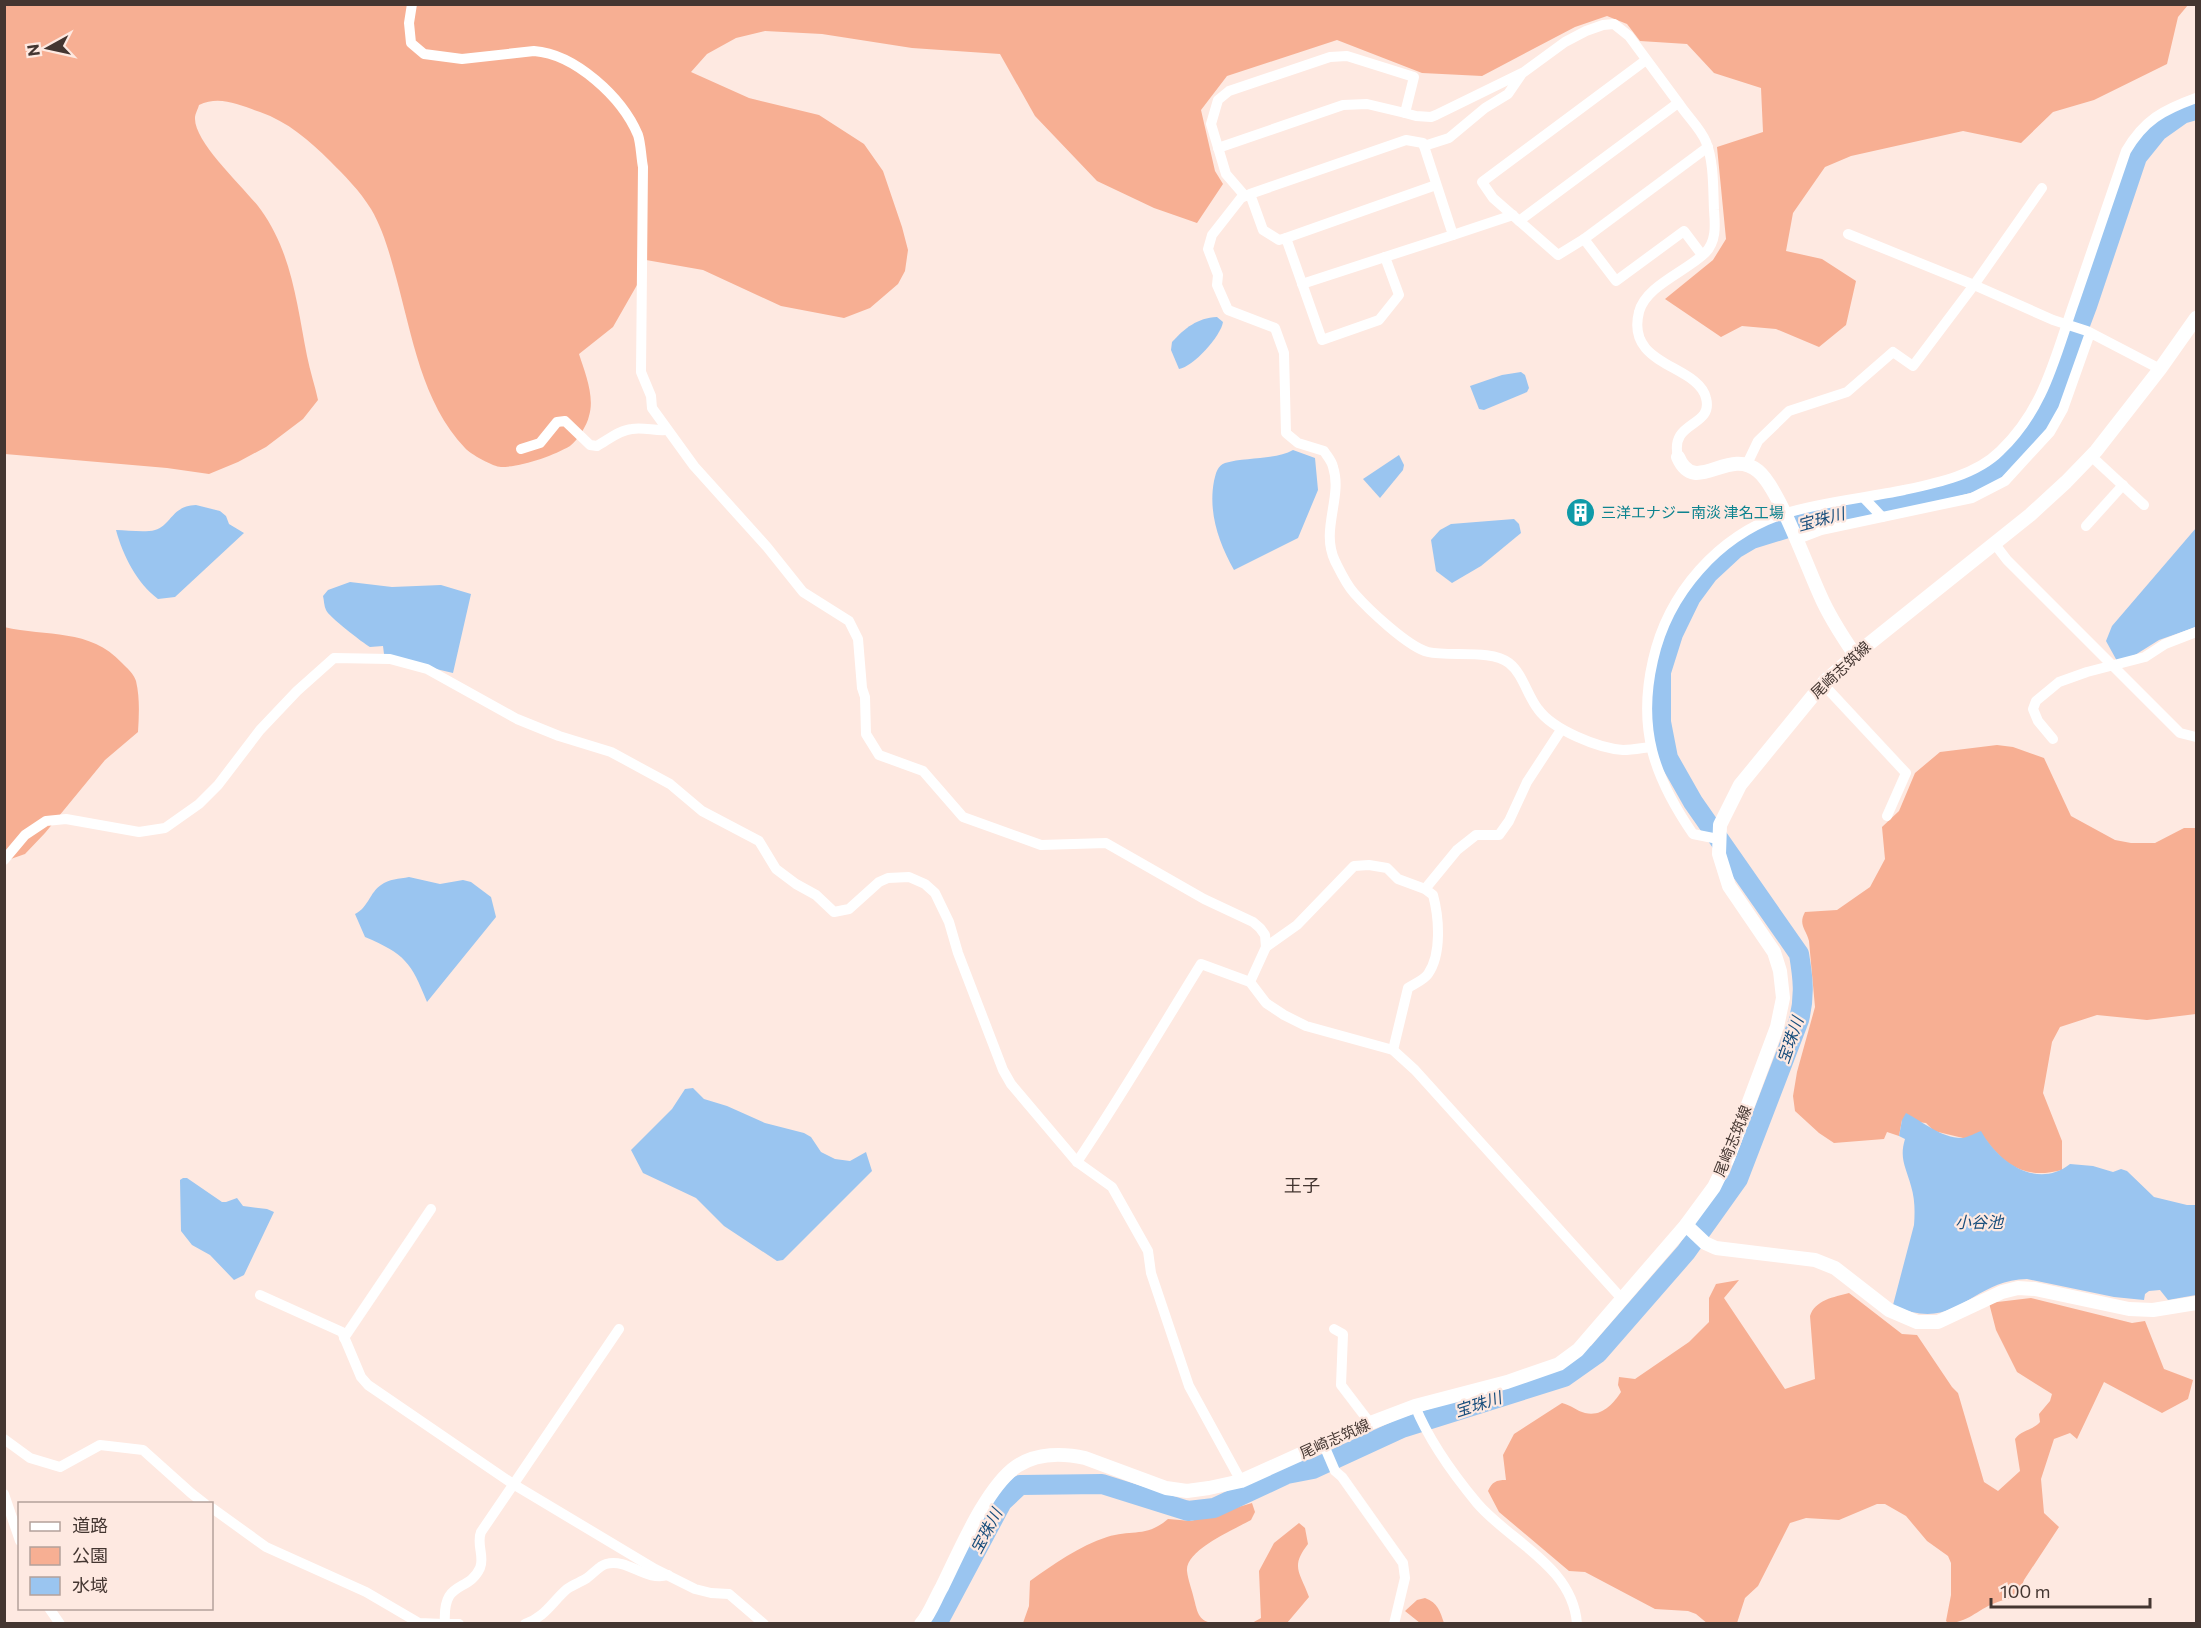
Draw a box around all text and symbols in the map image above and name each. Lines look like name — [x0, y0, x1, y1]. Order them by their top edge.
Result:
north arrow — [18, 18, 78, 78]
text: N — [22, 43, 43, 57]
building icon: 三洋エナジー南淡 津名工場 — [1564, 497, 1596, 529]
place label: 三洋エナジー南淡 津名工場 — [1601, 503, 1784, 521]
water label: 宝珠川 — [1795, 503, 1848, 534]
street label: 尾崎志筑線 — [1807, 637, 1874, 701]
water label: 宝珠川 — [1773, 1012, 1807, 1066]
street label: 尾崎志筑線 — [1710, 1102, 1754, 1179]
district label: 王子 — [1284, 1174, 1320, 1196]
water label: 小谷池 — [1955, 1212, 2005, 1231]
water label: 宝珠川 — [1452, 1386, 1506, 1420]
street label: 尾崎志筑線 — [1297, 1415, 1373, 1462]
legend — [18, 1502, 213, 1610]
water label: 宝珠川 — [966, 1503, 1006, 1556]
text: 道路 — [72, 1514, 108, 1536]
text: 公園 — [72, 1544, 108, 1566]
scale bar — [1991, 1571, 2150, 1609]
text: 水域 — [72, 1574, 108, 1596]
text: 100 m — [2000, 1580, 2050, 1602]

